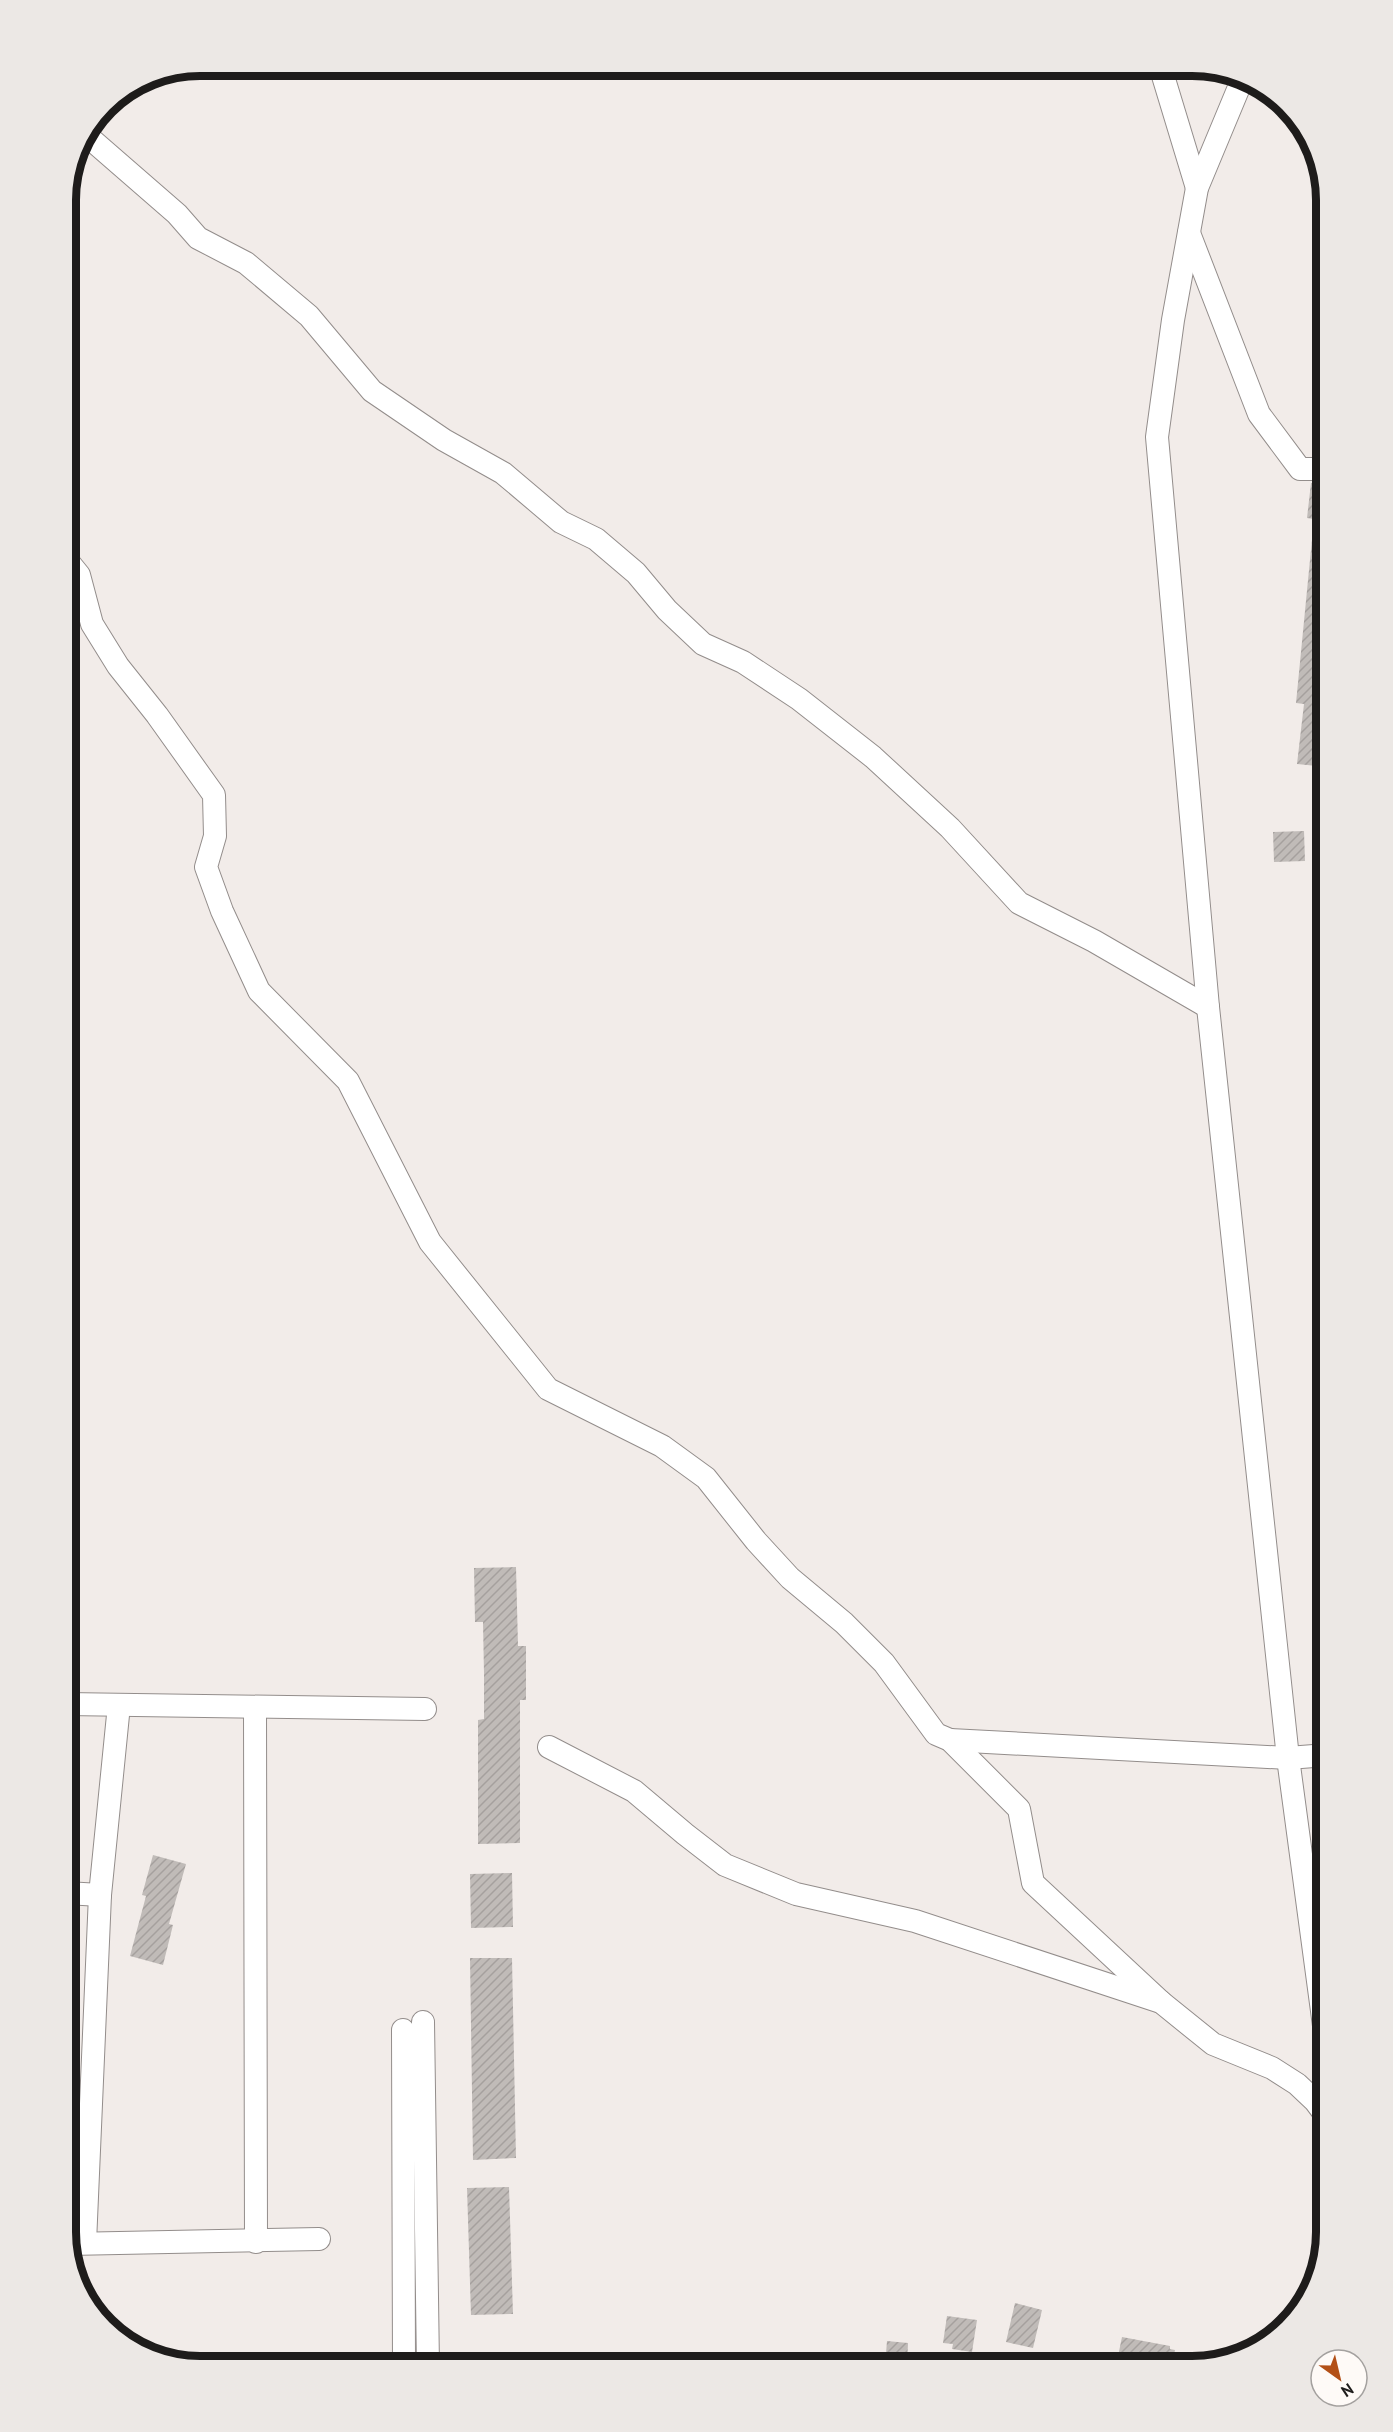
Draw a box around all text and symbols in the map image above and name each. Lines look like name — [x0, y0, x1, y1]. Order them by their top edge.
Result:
north arrow — [1309, 2348, 1369, 2408]
text: N — [1337, 2379, 1357, 2402]

